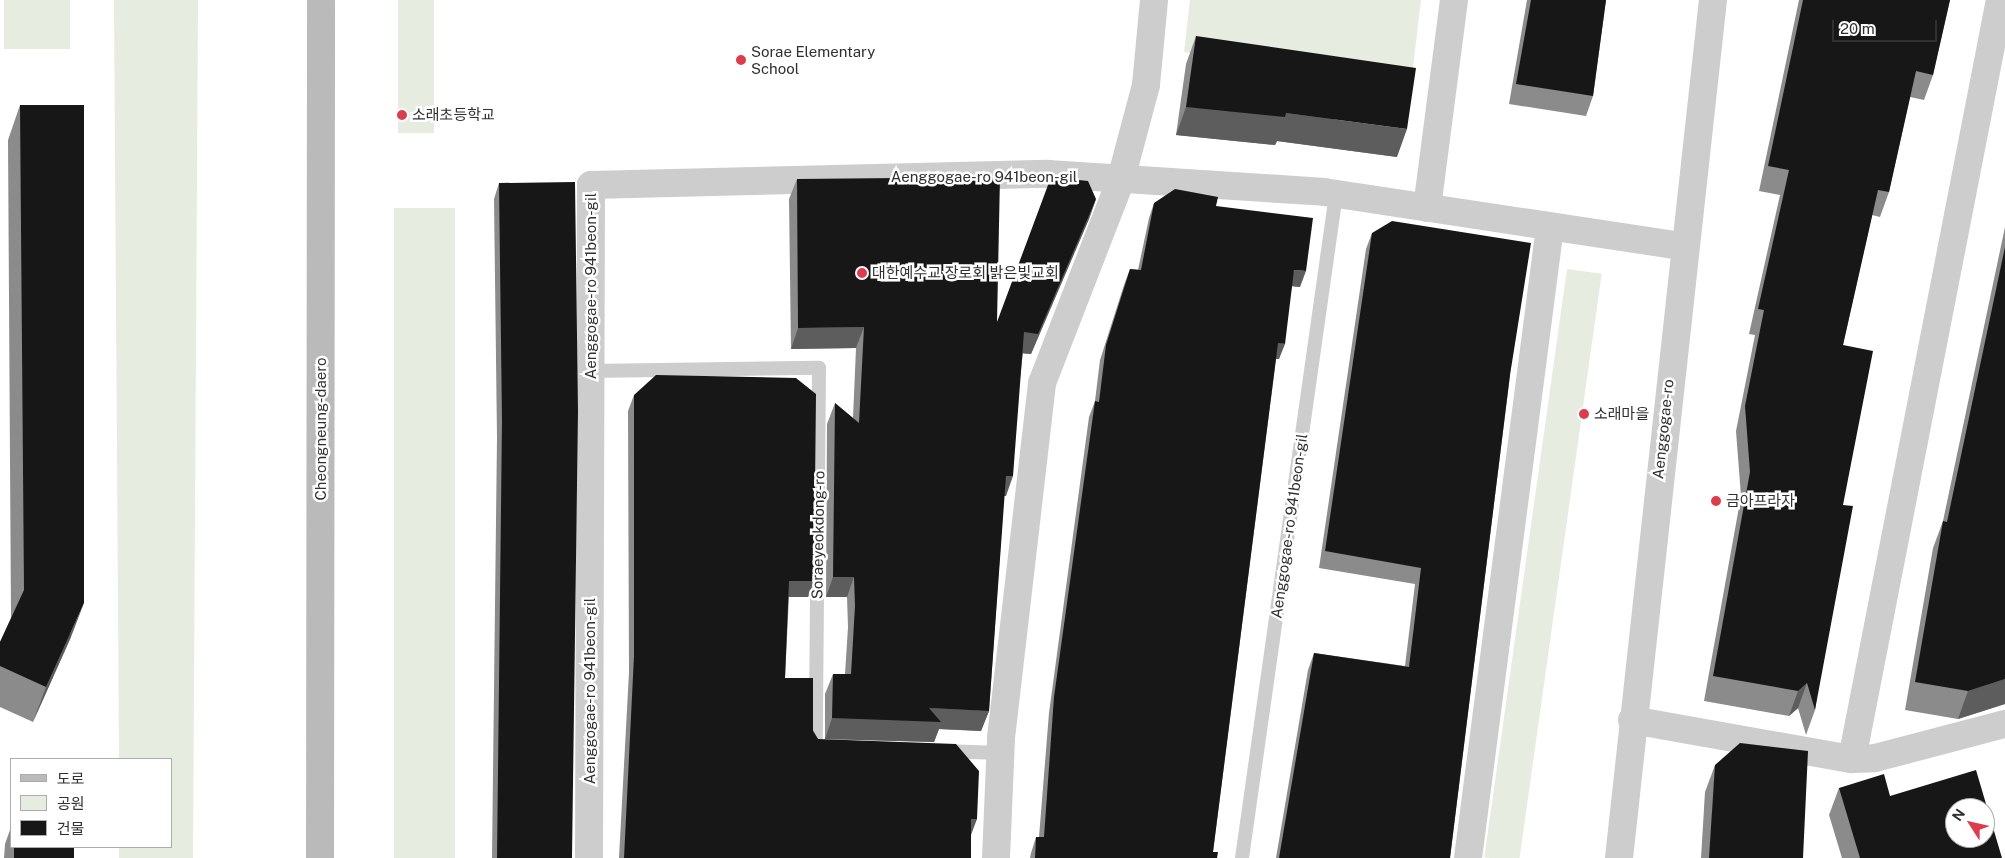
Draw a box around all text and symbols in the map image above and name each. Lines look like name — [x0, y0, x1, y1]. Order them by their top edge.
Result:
scale bar — [1835, 10, 1940, 42]
text: 20 m — [1840, 20, 1875, 37]
place label: Sorae Elementary School — [751, 42, 875, 77]
marker: Sorae Elementary School — [735, 54, 747, 66]
place label: 소래초등학교 — [412, 106, 495, 124]
marker: 소래초등학교 — [396, 109, 408, 121]
street label: Aenggogae-ro 941beon-gil — [891, 168, 1077, 186]
street label: Aenggogae-ro 941beon-gil — [582, 193, 600, 379]
place label: 대한예수교 장로회 밝은빛교회 — [872, 264, 1059, 282]
marker: 대한예수교 장로회 밝은빛교회 — [856, 267, 868, 279]
street label: Cheongneung-daero — [312, 357, 330, 501]
street label: Aenggogae-ro — [1649, 378, 1677, 480]
place label: 소래마을 — [1594, 405, 1649, 423]
marker: 소래마을 — [1578, 408, 1590, 420]
street label: Aenggogae-ro 941beon-gil — [1267, 432, 1311, 620]
street label: Soraeyeokdong-ro — [808, 471, 828, 599]
place label: 금아프라자 — [1726, 492, 1795, 510]
marker: 금아프라자 — [1710, 495, 1722, 507]
street label: Aenggogae-ro 941beon-gil — [581, 598, 599, 784]
legend — [10, 758, 172, 848]
text: 도로 — [57, 770, 85, 787]
text: 공원 — [57, 795, 85, 812]
north arrow — [1945, 798, 1995, 848]
text: N — [1949, 806, 1968, 824]
text: 건물 — [57, 820, 85, 837]

